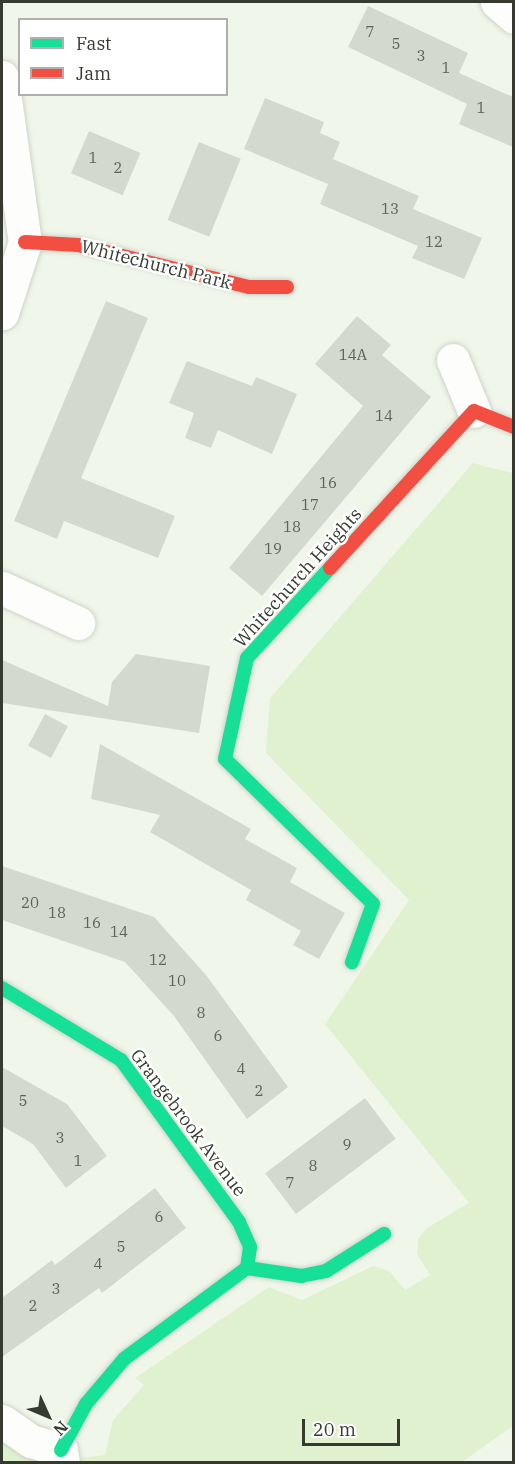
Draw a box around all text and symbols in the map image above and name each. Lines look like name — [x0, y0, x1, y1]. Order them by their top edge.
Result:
legend — [18, 18, 228, 96]
house number: 7 — [366, 23, 374, 41]
text: Fast — [76, 32, 111, 55]
house number: 5 — [392, 35, 400, 53]
house number: 3 — [417, 47, 425, 65]
house number: 1 — [442, 59, 450, 77]
text: Jam — [76, 62, 111, 85]
house number: 1 — [477, 99, 485, 117]
house number: 1 — [89, 149, 97, 167]
house number: 2 — [114, 159, 122, 177]
house number: 13 — [381, 200, 399, 218]
house number: 12 — [425, 233, 443, 251]
street label: Whitechurch Park — [79, 236, 233, 294]
house number: 14A — [339, 346, 367, 364]
house number: 14 — [375, 407, 393, 425]
house number: 16 — [319, 474, 337, 492]
house number: 17 — [301, 496, 319, 514]
street label: Whitechurch Heights — [230, 504, 366, 652]
house number: 18 — [283, 518, 301, 536]
house number: 19 — [264, 540, 282, 558]
house number: 20 — [21, 894, 39, 912]
house number: 18 — [48, 904, 66, 922]
house number: 16 — [83, 914, 101, 932]
house number: 14 — [110, 923, 128, 941]
house number: 12 — [149, 951, 167, 969]
house number: 10 — [168, 972, 186, 990]
house number: 8 — [197, 1004, 205, 1022]
house number: 6 — [214, 1027, 222, 1045]
street label: Grangebrook Avenue — [126, 1045, 250, 1201]
house number: 4 — [237, 1060, 245, 1078]
house number: 2 — [255, 1082, 263, 1100]
house number: 5 — [19, 1092, 27, 1110]
house number: 3 — [56, 1129, 64, 1147]
house number: 9 — [343, 1136, 351, 1154]
house number: 1 — [74, 1152, 82, 1170]
house number: 8 — [309, 1157, 317, 1175]
house number: 7 — [286, 1174, 294, 1192]
house number: 6 — [155, 1208, 163, 1226]
house number: 5 — [117, 1238, 125, 1256]
house number: 4 — [94, 1255, 102, 1273]
house number: 3 — [52, 1280, 60, 1298]
house number: 2 — [29, 1297, 37, 1315]
north arrow — [18, 1386, 78, 1446]
scale bar — [305, 1407, 402, 1445]
text: N — [49, 1417, 73, 1440]
text: 20 m — [313, 1418, 356, 1441]

